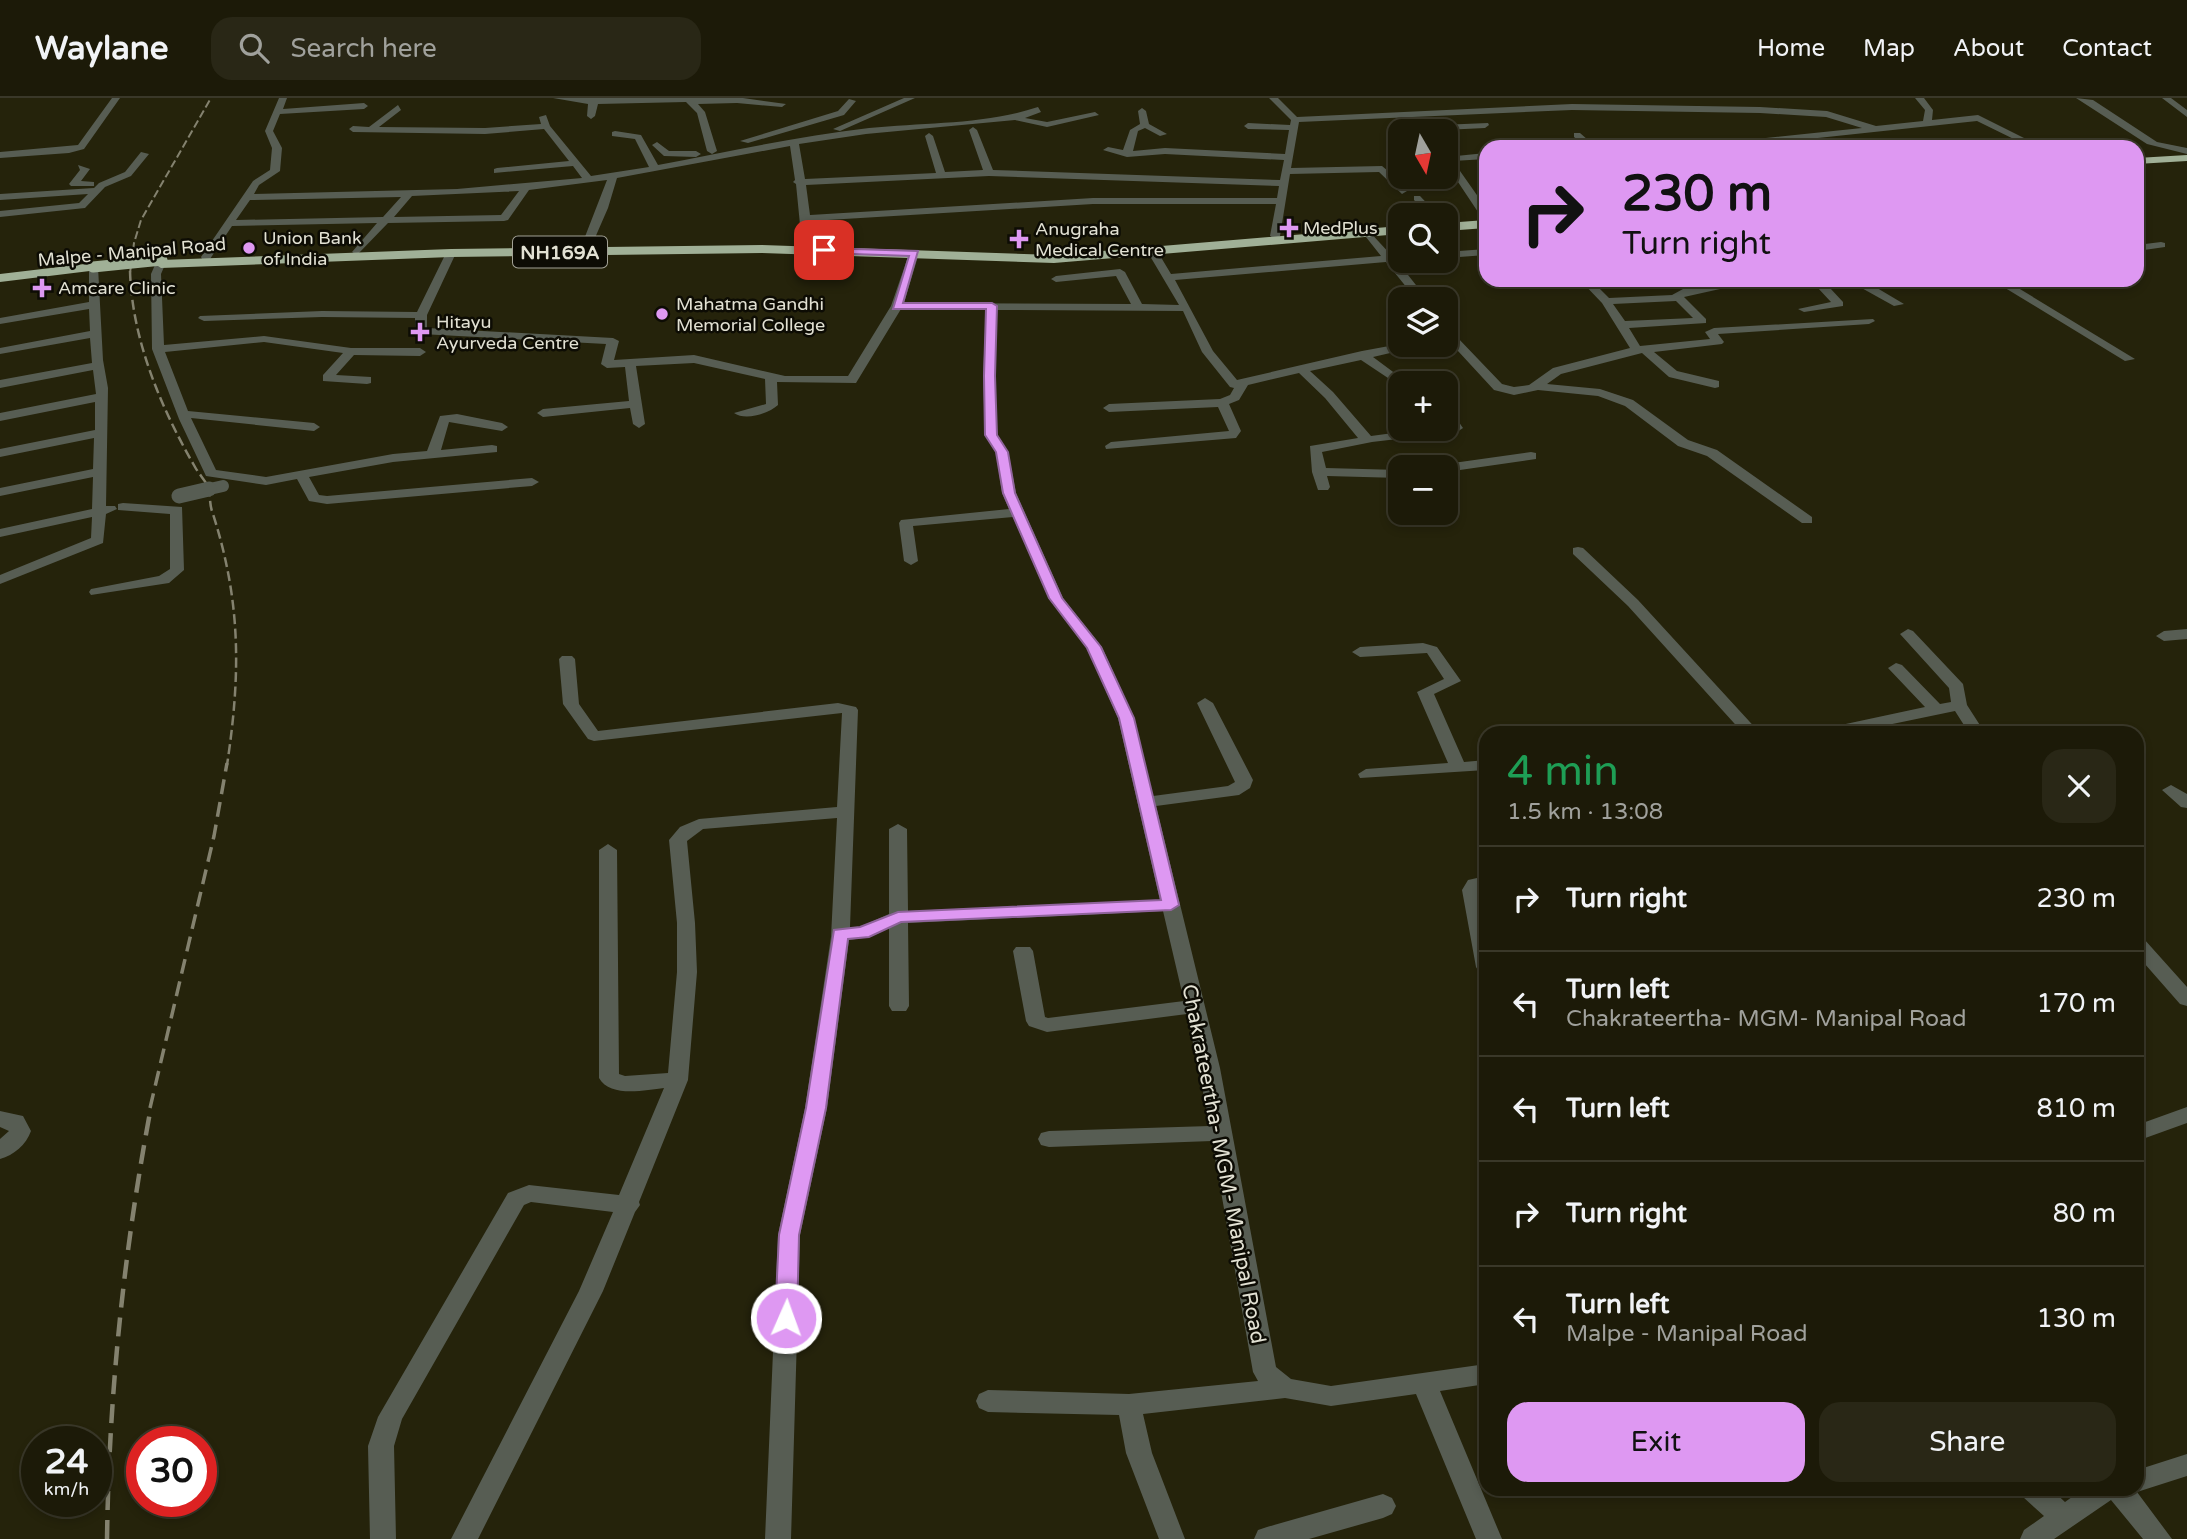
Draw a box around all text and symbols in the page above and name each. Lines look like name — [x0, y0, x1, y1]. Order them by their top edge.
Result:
search box — [211, 17, 701, 80]
text: Waylane — [35, 29, 169, 68]
icon: search — [235, 29, 273, 67]
text: Search here — [291, 33, 437, 64]
text: Home — [1757, 34, 1825, 63]
text: Map — [1863, 34, 1915, 63]
text: About — [1953, 34, 2024, 63]
text: Contact — [2062, 34, 2152, 63]
north arrow — [1388, 119, 1458, 189]
map controls — [1388, 119, 1458, 525]
text: 230 m — [1622, 165, 1772, 224]
icon: right — [1507, 168, 1598, 259]
button: search — [1388, 203, 1458, 273]
place label: MedPlus — [1303, 217, 1378, 239]
place label: Anugraha Medical Centre — [1035, 218, 1164, 261]
pin — [794, 220, 854, 280]
marker: MedPlus — [1281, 220, 1297, 236]
text: Turn right — [1622, 225, 1771, 263]
place label: Union Bank of India — [263, 227, 362, 270]
marker: Anugraha Medical Centre — [1009, 229, 1029, 249]
icon: arrive — [805, 231, 843, 269]
street label: Malpe - Manipal Road — [37, 233, 227, 271]
road number: NH169A — [513, 236, 607, 268]
marker: Union Bank of India — [241, 240, 257, 256]
place label: Amcare Clinic — [58, 277, 176, 299]
marker: Amcare Clinic — [32, 278, 52, 298]
button: layers — [1388, 287, 1458, 357]
place label: Mahatma Gandhi Memorial College — [676, 293, 825, 336]
marker: Mahatma Gandhi Memorial College — [654, 306, 670, 322]
place label: Hitayu Ayurveda Centre — [436, 311, 579, 354]
marker: Hitayu Ayurveda Centre — [410, 322, 430, 342]
button: + — [1388, 371, 1458, 441]
button: − — [1388, 455, 1458, 525]
text: 4 min — [1507, 746, 1619, 797]
button: close — [2042, 749, 2116, 823]
text: 1.5 km · 13:08 — [1507, 798, 1663, 826]
icon: right — [1507, 880, 1545, 918]
text: Turn right — [1566, 883, 1687, 914]
text: 230 m — [2036, 883, 2116, 914]
text: Turn left — [1566, 974, 1669, 1005]
street label: Chakrateertha- MGM- Manipal Road — [1176, 982, 1271, 1346]
icon: left — [1507, 985, 1545, 1023]
text: 170 m — [2036, 988, 2116, 1019]
text: Chakrateertha- MGM- Manipal Road — [1566, 1005, 1967, 1033]
icon: left — [1507, 1090, 1545, 1128]
text: Turn left — [1566, 1093, 1669, 1124]
text: 810 m — [2036, 1093, 2116, 1124]
icon: right — [1507, 1195, 1545, 1233]
text: Turn right — [1566, 1198, 1687, 1229]
text: 80 m — [2053, 1198, 2116, 1229]
position arrow — [749, 1281, 823, 1355]
text: Turn left — [1566, 1289, 1669, 1320]
icon: left — [1507, 1300, 1545, 1338]
text: 130 m — [2036, 1303, 2116, 1334]
text: Malpe - Manipal Road — [1566, 1320, 1808, 1348]
button: Exit — [1507, 1402, 1805, 1482]
button: Share — [1819, 1402, 2116, 1482]
speed limit sign: 30 — [126, 1426, 217, 1517]
text: 24 — [45, 1441, 88, 1483]
text: km/h — [44, 1478, 89, 1500]

